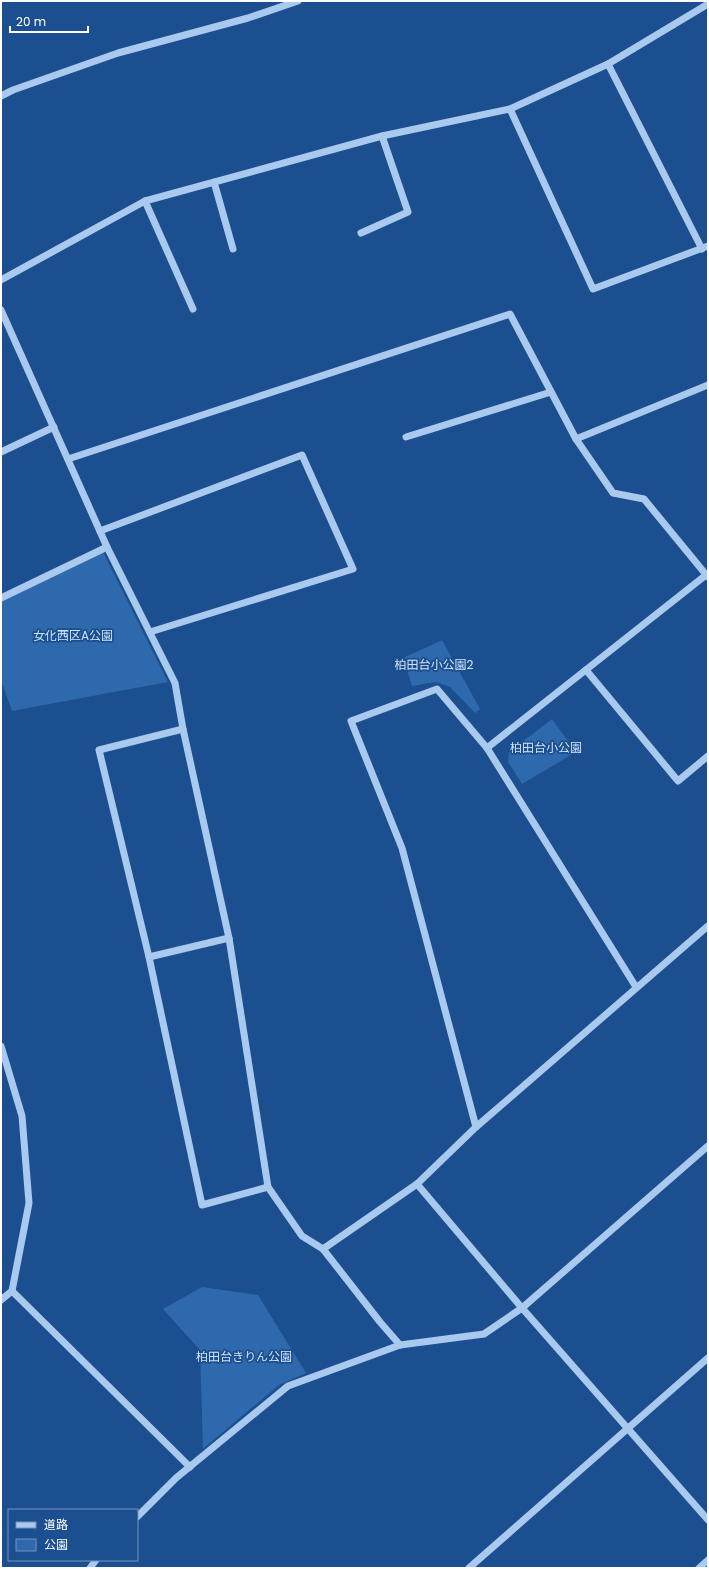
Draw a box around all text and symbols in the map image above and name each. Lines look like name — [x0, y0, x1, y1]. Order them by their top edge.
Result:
scale bar — [10, 8, 88, 34]
text: 20 m — [16, 13, 46, 30]
park label: 女化西区A公園 — [33, 627, 113, 644]
park label: 柏田台小公園2 — [395, 656, 474, 673]
park label: 柏田台小公園 — [510, 739, 582, 756]
park label: 柏田台きりん公園 — [196, 1348, 292, 1365]
legend — [8, 1509, 138, 1561]
text: 道路 — [44, 1516, 68, 1533]
text: 公園 — [44, 1536, 68, 1553]

